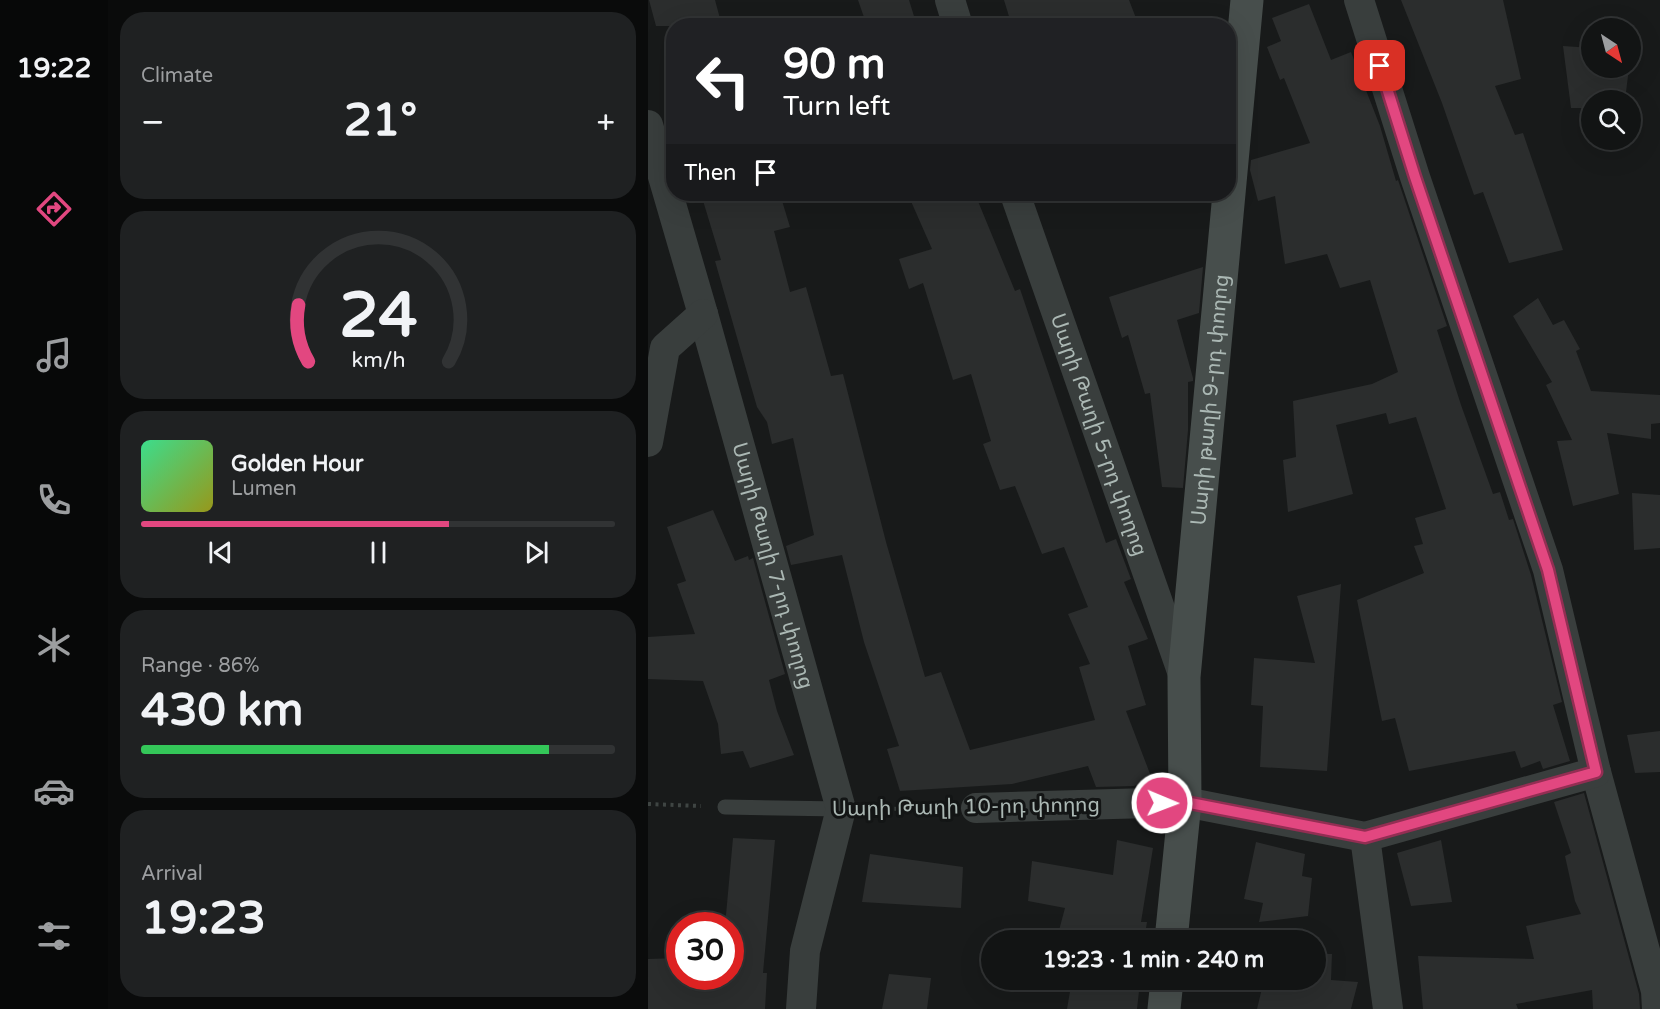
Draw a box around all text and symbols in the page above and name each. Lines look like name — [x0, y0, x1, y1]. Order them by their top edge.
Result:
north arrow — [1581, 18, 1641, 78]
map controls — [1581, 18, 1641, 150]
text: 90 m — [783, 39, 885, 90]
pin — [1354, 40, 1405, 91]
icon: left — [684, 42, 762, 120]
icon: arrive — [1363, 49, 1396, 82]
text: 19:22 — [17, 52, 91, 85]
text: Climate — [141, 64, 213, 88]
text: Turn left — [783, 90, 890, 123]
button: search — [1581, 90, 1641, 150]
text: 21° — [344, 94, 417, 148]
text: − — [141, 103, 165, 142]
text: + — [596, 103, 615, 142]
icon: arrive — [749, 156, 782, 189]
text: Then — [684, 160, 737, 186]
icon: directions — [33, 188, 75, 230]
street label: Սարի թաղի 9-րդ փողոց — [1186, 273, 1234, 527]
text: 24 — [339, 279, 417, 354]
street label: Սարի Թաղի 5-րդ փողոց — [1045, 310, 1153, 559]
icon: music — [33, 334, 75, 376]
text: km/h — [351, 348, 405, 374]
street label: Սարի Թաղի 7-րդ փողոց — [727, 440, 819, 692]
text: Golden Hour — [231, 451, 363, 477]
text: Lumen — [231, 477, 297, 501]
icon: phone — [33, 479, 75, 521]
icon: previous — [204, 536, 237, 569]
icon: pause — [362, 536, 395, 569]
icon: next — [520, 536, 553, 569]
icon: climate — [33, 624, 75, 666]
text: Range · 86% — [141, 654, 260, 678]
text: 430 km — [141, 684, 303, 738]
icon: car — [33, 770, 75, 812]
position arrow — [1130, 771, 1194, 835]
street label: Սարի Թաղի 10-րդ փողոց — [832, 792, 1100, 822]
text: Arrival — [141, 862, 203, 886]
text: 19:23 — [141, 892, 266, 946]
speed limit sign: 30 — [666, 912, 744, 990]
icon: filters — [33, 915, 75, 957]
text: 19:23 · 1 min · 240 m — [1043, 947, 1264, 973]

